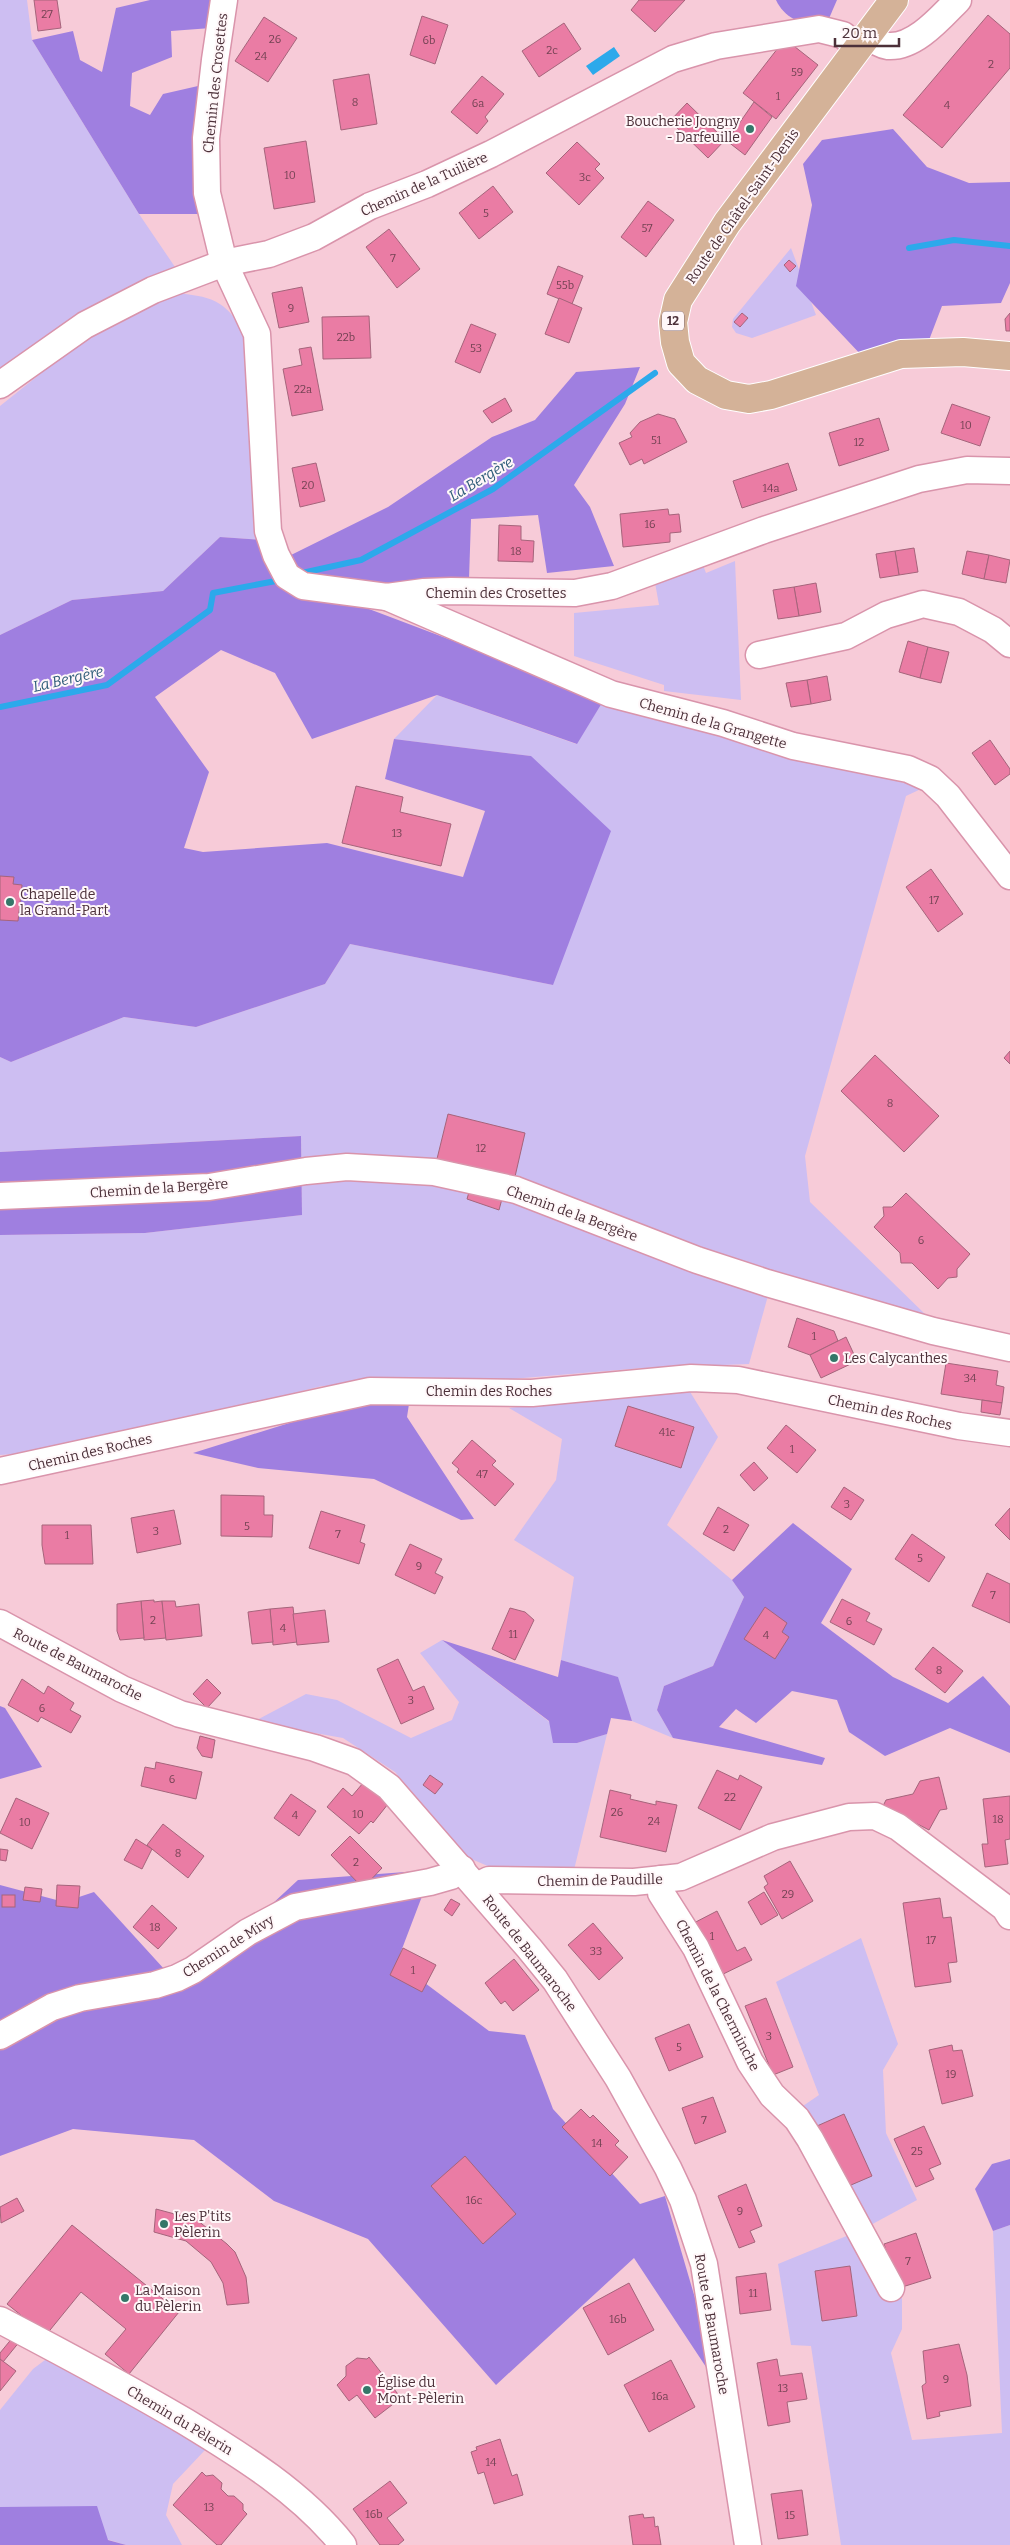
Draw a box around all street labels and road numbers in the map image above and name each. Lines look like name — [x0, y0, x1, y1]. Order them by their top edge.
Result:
street label: Chemin des Crosettes — [200, 12, 231, 154]
street label: Route de Châtel-Saint-Denis — [682, 126, 803, 287]
street label: Chemin de la Tuilière — [358, 149, 490, 220]
road number: 12 — [662, 312, 684, 331]
street label: Chemin des Crosettes — [426, 585, 566, 602]
street label: Chemin de la Grangette — [637, 694, 789, 753]
street label: Chemin de la Bergère — [89, 1175, 229, 1202]
street label: Chemin de la Bergère — [504, 1182, 640, 1245]
street label: Chemin des Roches — [426, 1383, 552, 1400]
street label: Chemin des Roches — [826, 1391, 954, 1434]
street label: Chemin des Roches — [27, 1430, 154, 1475]
street label: Route de Baumaroche — [10, 1624, 145, 1704]
street label: Chemin de Paudille — [537, 1871, 663, 1890]
street label: Route de Baumaroche — [479, 1892, 580, 2015]
street label: Chemin de Mivy — [179, 1911, 278, 1981]
street label: Chemin de la Cherminche — [672, 1917, 763, 2074]
street label: Route de Baumaroche — [691, 2252, 732, 2396]
street label: Chemin du Pèlerin — [124, 2382, 236, 2459]

